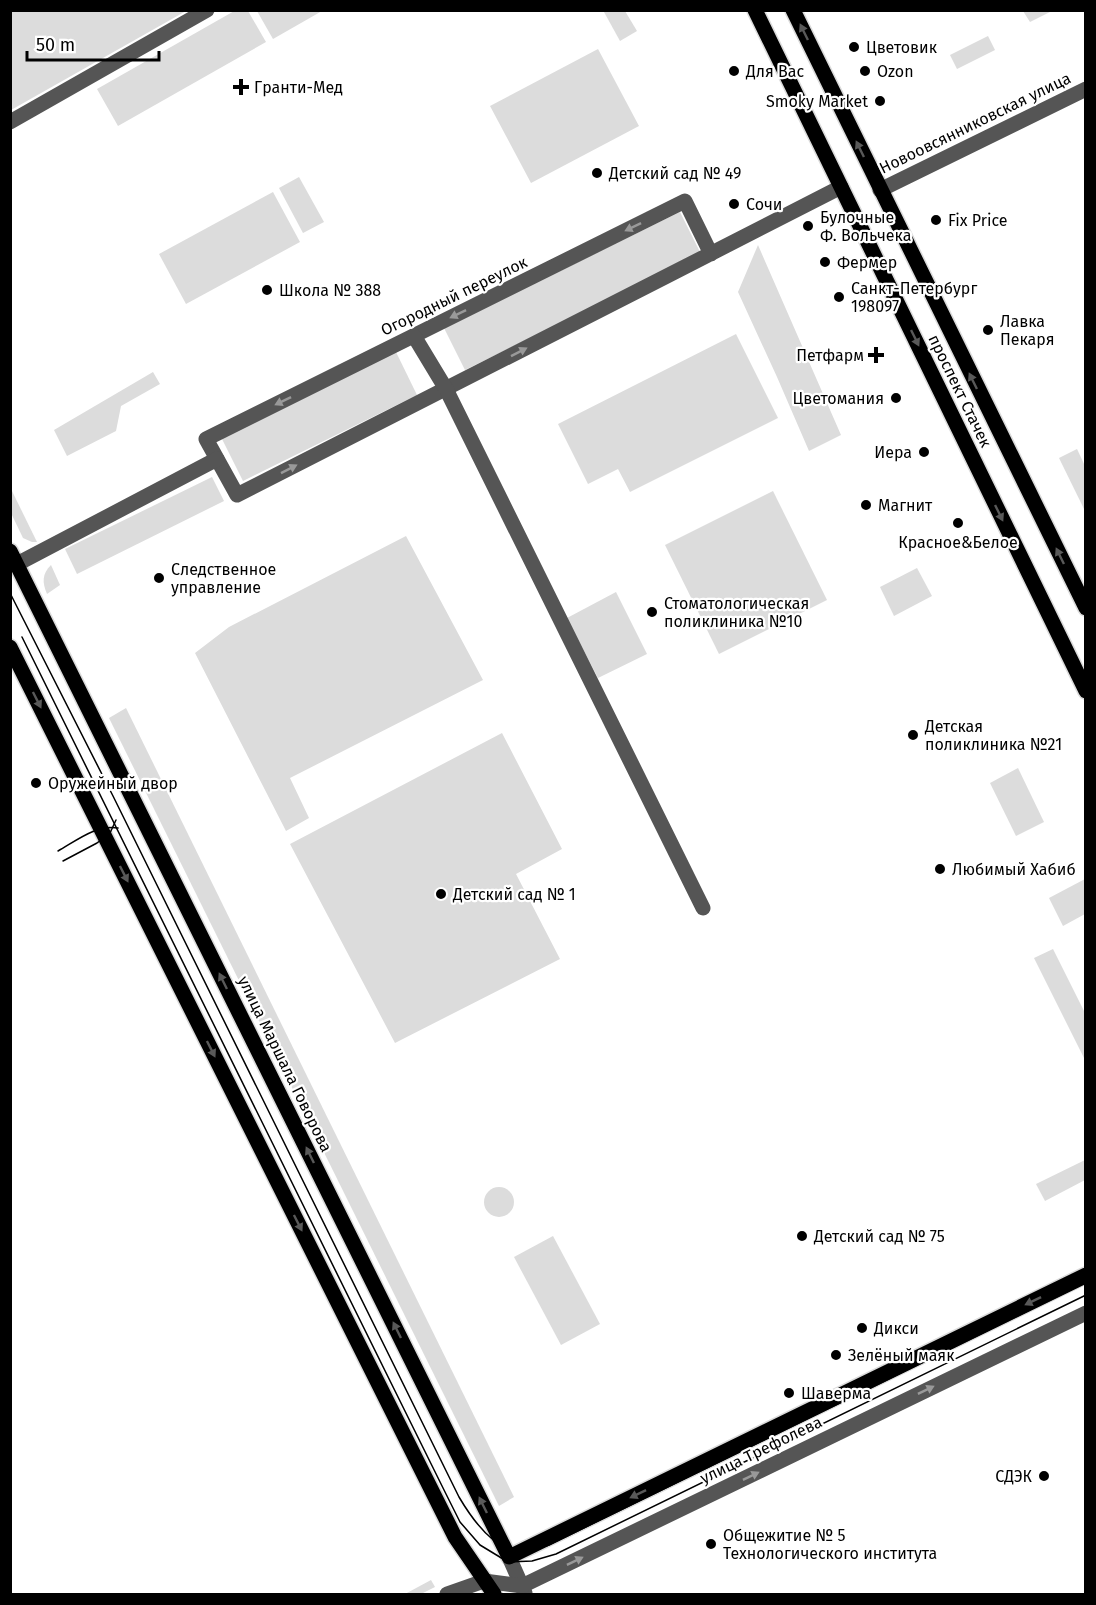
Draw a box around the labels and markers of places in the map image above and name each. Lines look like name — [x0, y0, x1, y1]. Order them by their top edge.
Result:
place label: Цветовик — [866, 38, 938, 57]
marker: Цветовик — [847, 40, 861, 54]
place label: Для Вас — [745, 62, 805, 81]
place label: Ozon — [877, 62, 914, 81]
marker: Для Вас — [727, 64, 741, 78]
marker: Ozon — [858, 64, 872, 78]
marker: Гранти-Мед — [232, 78, 250, 96]
place label: Гранти-Мед — [254, 78, 343, 97]
place label: Smoky Market — [766, 92, 868, 111]
marker: Smoky Market — [873, 94, 887, 108]
place label: Детский сад № 49 — [608, 164, 741, 183]
marker: Детский сад № 49 — [590, 166, 604, 180]
place label: Сочи — [746, 195, 782, 214]
marker: Сочи — [727, 197, 741, 211]
place label: Булочные Ф. Вольчека — [820, 208, 911, 245]
place label: Fix Price — [948, 211, 1008, 230]
marker: Fix Price — [929, 213, 943, 227]
marker: Булочные Ф. Вольчека — [801, 219, 815, 233]
place label: Фермер — [837, 253, 897, 272]
marker: Фермер — [818, 255, 832, 269]
place label: Санкт-Петербург 198097 — [851, 279, 977, 316]
place label: Школа № 388 — [279, 281, 381, 300]
marker: Школа № 388 — [260, 283, 274, 297]
marker: Санкт-Петербург 198097 — [832, 290, 846, 304]
place label: Лавка Пекаря — [1000, 312, 1054, 349]
marker: Лавка Пекаря — [981, 323, 995, 337]
place label: Петфарм — [796, 346, 864, 365]
marker: Петфарм — [869, 348, 883, 362]
place label: Цветомания — [793, 389, 884, 408]
marker: Цветомания — [889, 391, 903, 405]
place label: Иера — [874, 443, 912, 462]
marker: Иера — [917, 445, 931, 459]
place label: Магнит — [878, 496, 933, 515]
marker: Магнит — [859, 498, 873, 512]
marker: Красное&Белое — [951, 516, 965, 530]
place label: Красное&Белое — [898, 533, 1018, 552]
place label: Следственное управление — [171, 560, 276, 597]
marker: Следственное управление — [152, 571, 166, 585]
place label: Стоматологическая поликлиника №10 — [664, 594, 809, 631]
marker: Стоматологическая поликлиника №10 — [645, 605, 659, 619]
place label: Детская поликлиника №21 — [924, 717, 1062, 754]
marker: Детская поликлиника №21 — [906, 728, 920, 742]
place label: Оружейный двор — [48, 774, 178, 793]
marker: Оружейный двор — [29, 776, 43, 790]
place label: Любимый Хабиб — [952, 860, 1076, 879]
marker: Любимый Хабиб — [933, 862, 947, 876]
place label: Детский сад № 1 — [452, 885, 576, 904]
marker: Детский сад № 1 — [434, 887, 448, 901]
place label: Детский сад № 75 — [813, 1227, 945, 1246]
marker: Детский сад № 75 — [795, 1229, 809, 1243]
place label: Дикси — [873, 1319, 919, 1338]
marker: Дикси — [855, 1321, 869, 1335]
place label: Зелёный маяк — [848, 1346, 955, 1365]
marker: Зелёный маяк — [829, 1348, 843, 1362]
place label: Шаверма — [801, 1384, 871, 1403]
marker: Шаверма — [782, 1386, 796, 1400]
place label: СДЭК — [995, 1467, 1033, 1486]
marker: СДЭК — [1037, 1469, 1051, 1483]
place label: Общежитие № 5 Технологического института — [723, 1526, 937, 1563]
marker: Общежитие № 5 Технологического института — [704, 1537, 718, 1551]

